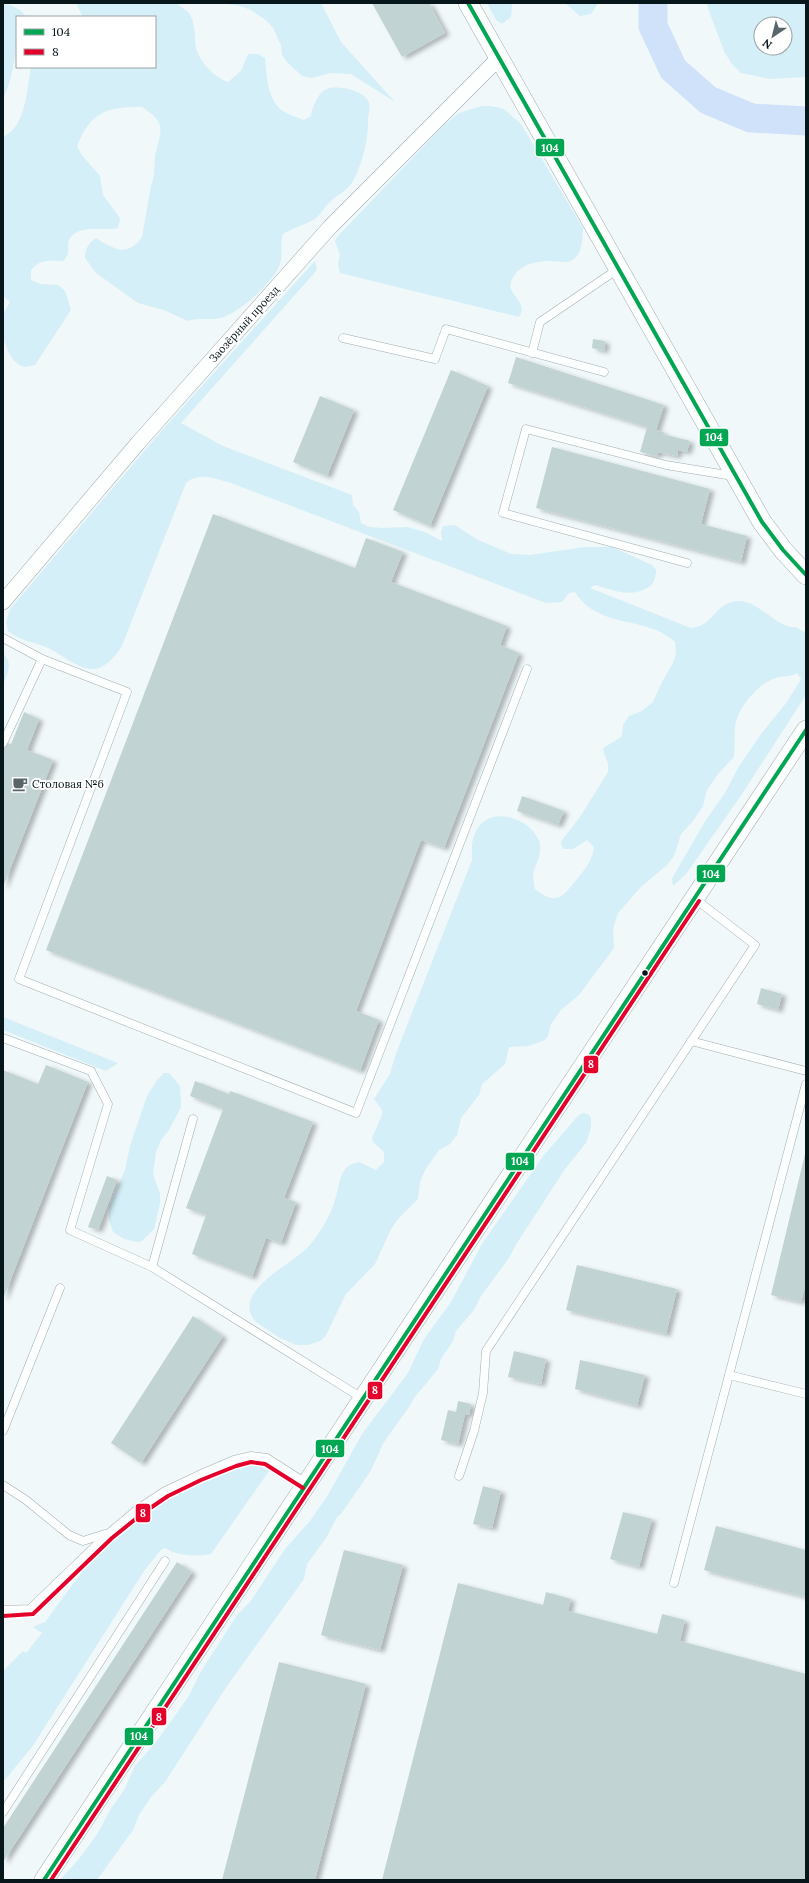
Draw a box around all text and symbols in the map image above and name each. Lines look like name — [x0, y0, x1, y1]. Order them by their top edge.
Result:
legend — [16, 16, 156, 68]
north arrow — [753, 16, 793, 56]
text: 104 — [52, 24, 71, 39]
text: N — [759, 36, 775, 52]
text: 8 — [52, 44, 59, 59]
line badge: 104 — [535, 138, 565, 157]
text: 104 — [541, 141, 559, 155]
street label: Заозёрный проезд — [206, 282, 282, 365]
line badge: 104 — [699, 428, 729, 447]
text: 104 — [705, 430, 723, 444]
cafe icon: Столовая №6 — [11, 775, 29, 793]
place label: Столовая №6 — [32, 777, 104, 791]
line badge: 104 — [696, 864, 726, 883]
text: 104 — [702, 867, 720, 881]
unlabelled marker — [640, 968, 650, 978]
line badge: 8 — [583, 1055, 599, 1074]
text: 8 — [588, 1057, 594, 1071]
line badge: 104 — [505, 1152, 535, 1171]
text: 104 — [511, 1154, 529, 1168]
line badge: 8 — [367, 1381, 383, 1400]
text: 8 — [372, 1383, 378, 1397]
line badge: 104 — [315, 1439, 345, 1458]
text: 104 — [321, 1442, 339, 1456]
line badge: 8 — [135, 1503, 151, 1523]
text: 8 — [140, 1506, 146, 1520]
line badge: 8 — [151, 1707, 167, 1726]
text: 8 — [156, 1710, 162, 1724]
line badge: 104 — [124, 1727, 154, 1746]
text: 104 — [130, 1729, 148, 1743]

